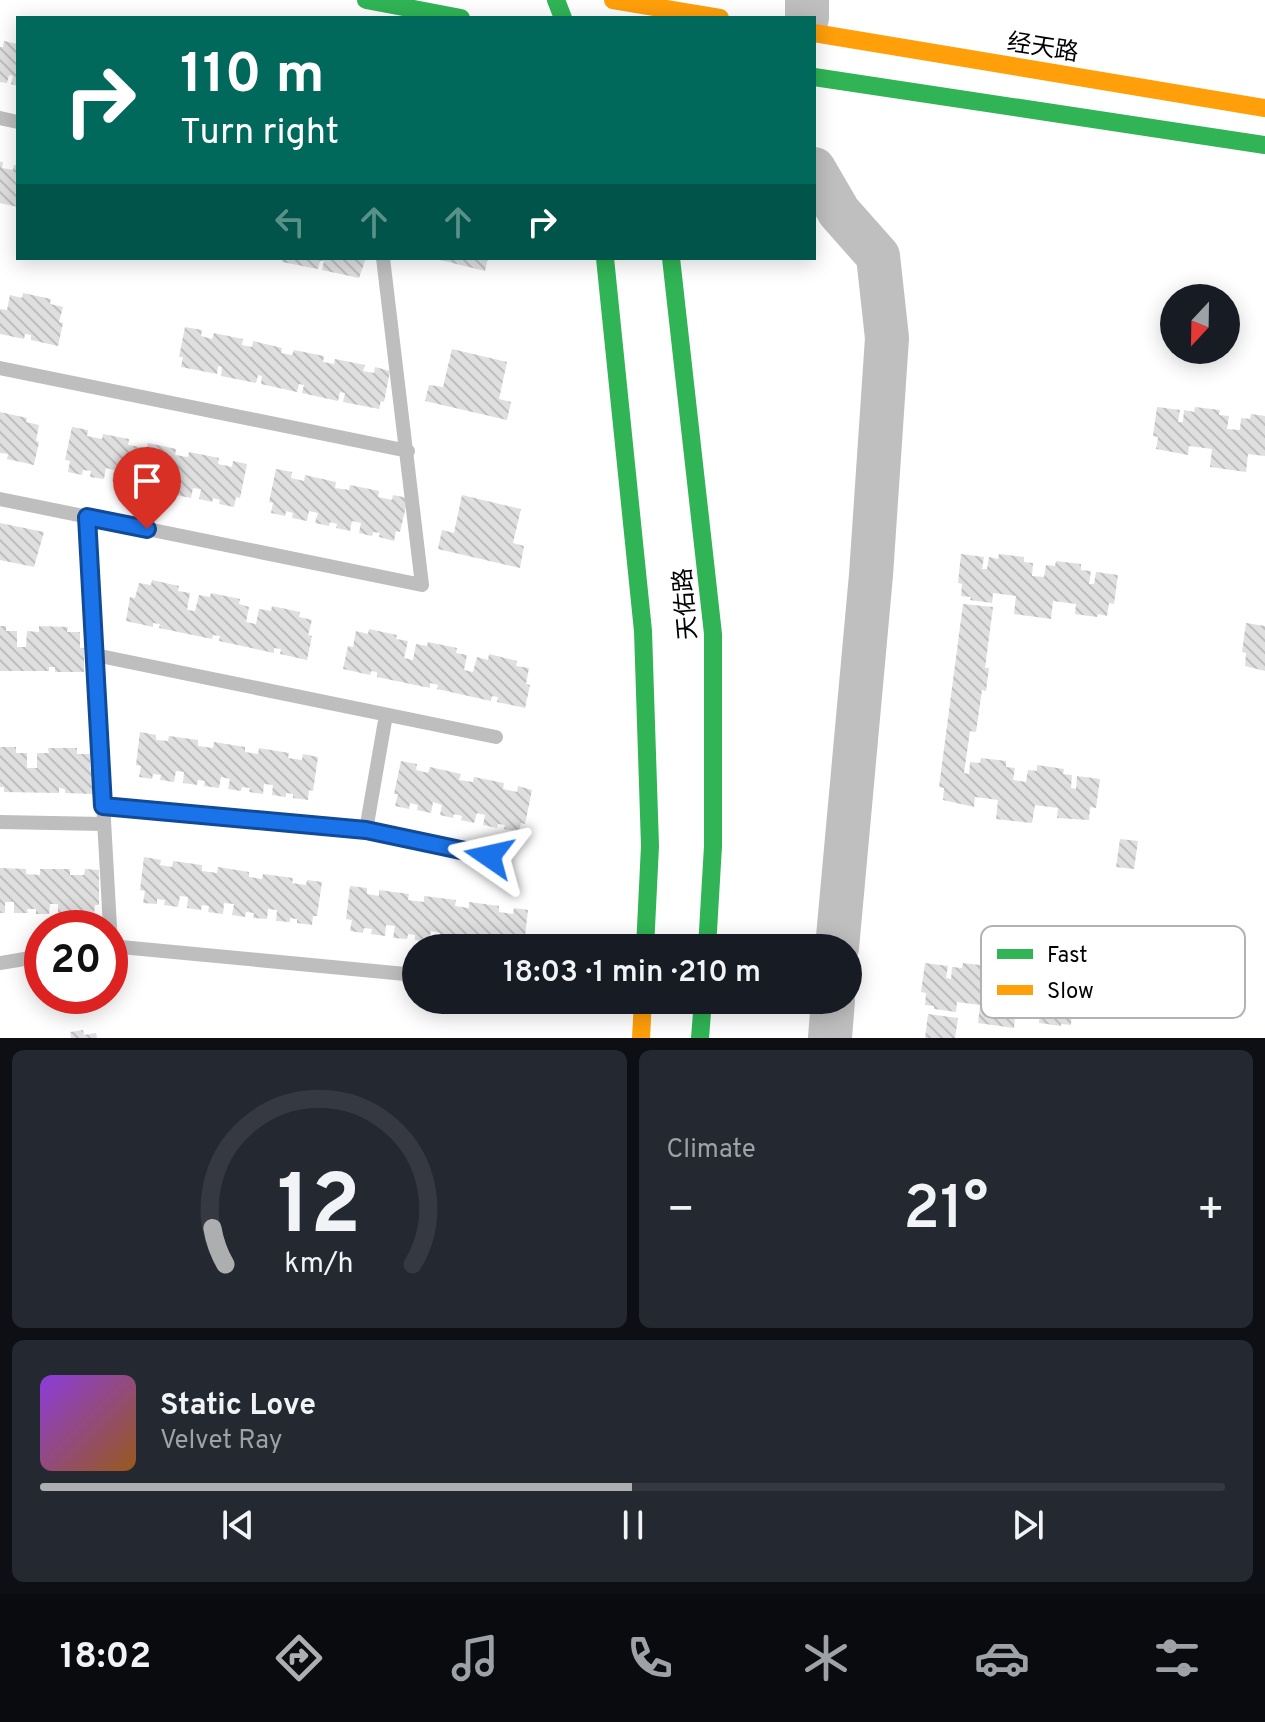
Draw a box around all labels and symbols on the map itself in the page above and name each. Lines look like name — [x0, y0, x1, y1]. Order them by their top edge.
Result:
street label: 经天路 — [1005, 29, 1081, 69]
north arrow — [1160, 284, 1240, 364]
pin — [113, 447, 181, 529]
street label: 天佑路 — [669, 567, 705, 641]
position arrow — [447, 814, 531, 898]
speed limit sign: 20 — [24, 910, 128, 1014]
legend — [981, 926, 1245, 1018]
text: Fast — [1047, 943, 1088, 970]
text: Slow — [1047, 979, 1094, 1006]

